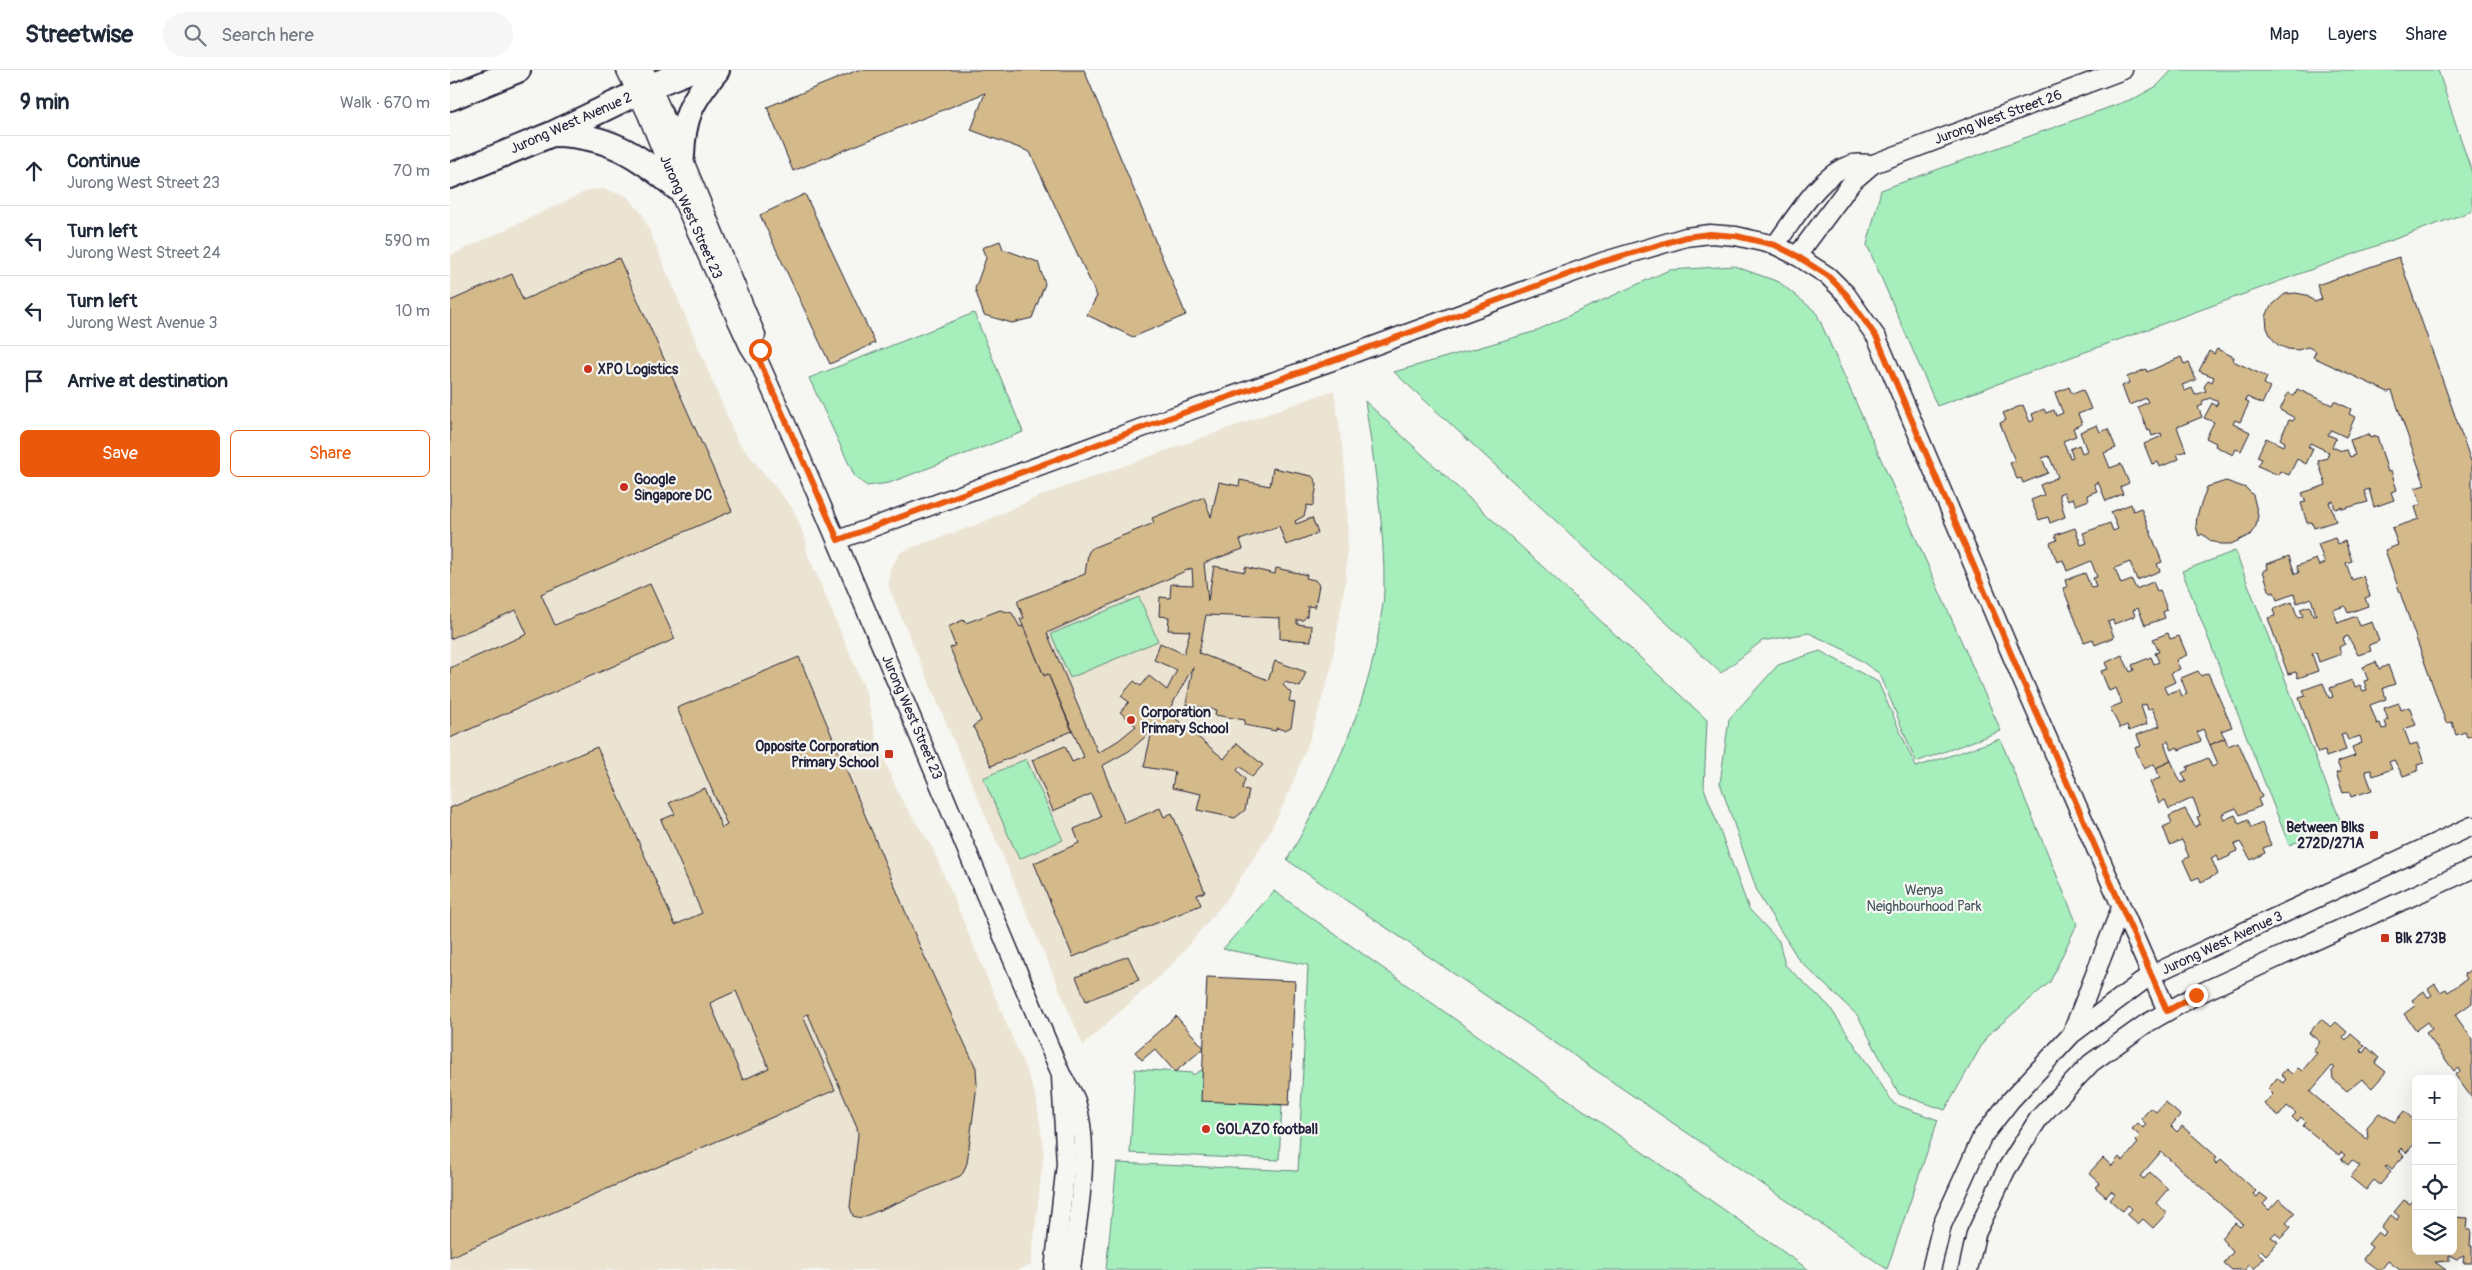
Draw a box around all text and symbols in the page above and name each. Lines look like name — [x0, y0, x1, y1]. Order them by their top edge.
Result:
search box — [163, 12, 513, 57]
text: Streetwise — [25, 20, 133, 49]
icon: search — [181, 21, 209, 49]
text: Search here — [221, 23, 314, 47]
text: Map — [2270, 23, 2299, 46]
text: Layers — [2327, 23, 2377, 46]
text: Share — [2405, 23, 2447, 46]
street label: Jurong West Street 26 — [1932, 86, 2064, 148]
street label: Jurong West Avenue 2 — [507, 88, 635, 158]
text: 9 min — [20, 89, 69, 116]
text: Walk · 670 m — [340, 93, 430, 113]
text: Continue — [67, 149, 140, 173]
street label: Jurong West Street 23 — [656, 152, 726, 282]
icon: ahead — [20, 157, 48, 185]
text: 70 m — [393, 161, 430, 181]
text: Jurong West Street 23 — [67, 173, 220, 193]
text: Turn left — [67, 219, 137, 243]
icon: left — [20, 227, 48, 255]
text: 590 m — [384, 231, 430, 251]
text: Jurong West Street 24 — [67, 243, 221, 263]
text: Turn left — [67, 289, 137, 313]
icon: left — [20, 297, 48, 325]
text: 10 m — [395, 301, 430, 321]
text: Jurong West Avenue 3 — [67, 313, 217, 333]
route start — [749, 339, 772, 362]
place label: XPO Logistics — [598, 361, 679, 378]
marker: XPO Logistics — [582, 363, 594, 375]
icon: arrive — [20, 367, 48, 395]
text: Arrive at destination — [67, 369, 228, 393]
button: Save — [20, 430, 220, 477]
button: Share — [230, 430, 430, 477]
place label: Google Singapore DC — [634, 471, 713, 504]
marker: Google Singapore DC — [618, 481, 630, 493]
street label: Jurong West Street 23 — [878, 652, 946, 782]
place label: Corporation Primary School — [1141, 704, 1229, 737]
marker: Corporation Primary School — [1125, 714, 1137, 726]
place label: Opposite Corporation Primary School — [755, 738, 879, 771]
marker: Opposite Corporation Primary School — [883, 748, 895, 760]
place label: Between Blks 272D/271A — [2286, 819, 2365, 852]
marker: Between Blks 272D/271A — [2368, 829, 2380, 841]
park label: Wenya Neighbourhood Park — [1866, 882, 1982, 915]
street label: Jurong West Avenue 3 — [2159, 907, 2285, 978]
place label: Blk 273B — [2395, 930, 2446, 947]
marker: Blk 273B — [2379, 932, 2391, 944]
route end — [2185, 984, 2208, 1007]
map controls — [2412, 1075, 2457, 1255]
button: + — [2412, 1075, 2457, 1120]
button: − — [2412, 1120, 2457, 1165]
place label: GOLAZO football — [1216, 1121, 1318, 1138]
marker: GOLAZO football — [1200, 1123, 1212, 1135]
button: locate — [2412, 1165, 2457, 1210]
button: layers — [2412, 1210, 2457, 1255]

